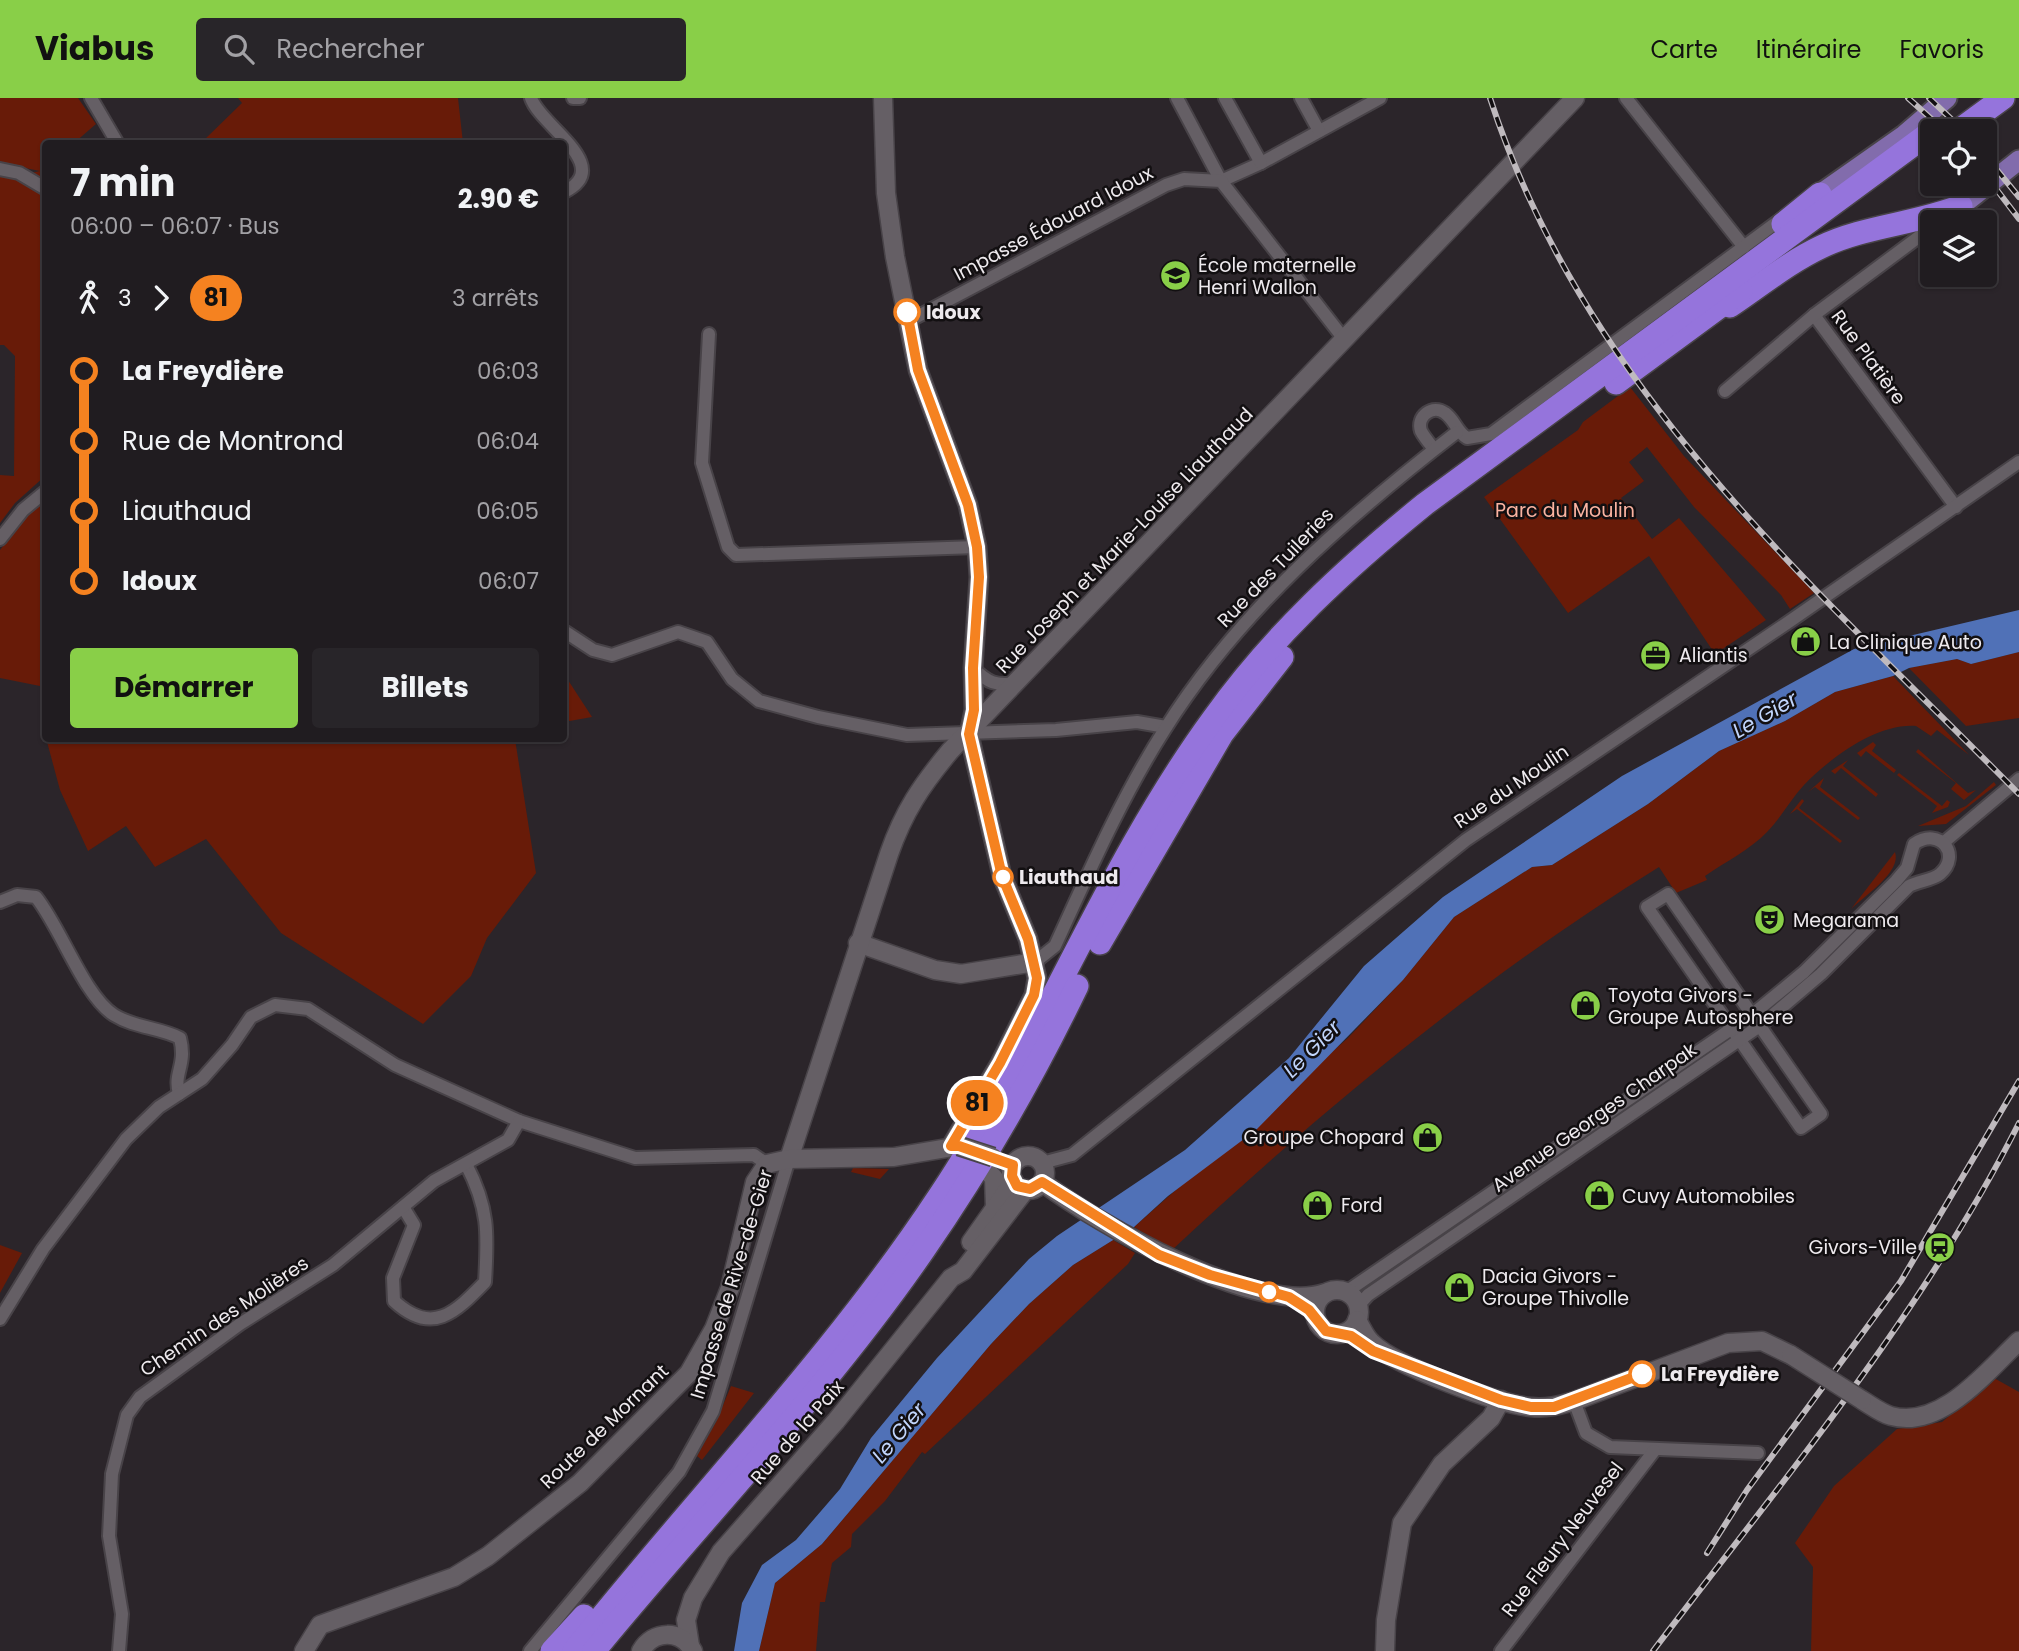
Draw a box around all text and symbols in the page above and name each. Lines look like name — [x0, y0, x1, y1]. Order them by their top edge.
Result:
search box — [196, 18, 686, 81]
text: Viabus — [35, 25, 154, 72]
icon: search — [220, 30, 258, 68]
text: Rechercher — [276, 31, 425, 67]
text: Carte — [1650, 33, 1718, 66]
text: Itinéraire — [1756, 33, 1861, 66]
text: Favoris — [1899, 33, 1984, 66]
map controls — [1920, 119, 1997, 287]
button: locate — [1920, 119, 1997, 196]
text: 7 min — [70, 156, 175, 209]
street label: Impasse Édouard Idoux — [949, 159, 1158, 288]
text: 2.90 € — [458, 181, 539, 217]
text: 06:00 – 06:07 · Bus — [70, 210, 280, 242]
button: layers — [1920, 210, 1997, 287]
place label: École maternelle Henri Wallon — [1198, 252, 1356, 301]
school or university icon: École maternelle Henri Wallon — [1158, 259, 1192, 293]
icon: walk — [70, 279, 108, 317]
icon: forward — [142, 279, 180, 317]
text: 81 — [204, 281, 228, 314]
text: 3 — [118, 282, 132, 314]
text: 3 arrêts — [452, 282, 539, 314]
marker: Idoux — [894, 299, 920, 325]
place label: Idoux — [926, 299, 981, 326]
street label: Rue Platière — [1825, 304, 1912, 410]
text: La Freydière — [122, 353, 284, 389]
text: 06:03 — [477, 355, 539, 387]
street label: Rue Joseph et Marie-Louise Liauthaud — [989, 401, 1259, 679]
text: Rue de Montrond — [122, 423, 344, 459]
text: 06:04 — [476, 425, 539, 457]
text: Liauthaud — [122, 493, 252, 529]
text: 06:05 — [476, 495, 539, 527]
park label: Parc du Moulin — [1495, 497, 1635, 524]
street label: Rue des Tuileries — [1211, 501, 1340, 633]
text: Idoux — [122, 563, 197, 599]
text: 06:07 — [478, 565, 539, 597]
shop icon: La Clinique Auto — [1789, 625, 1823, 659]
place label: La Clinique Auto — [1829, 629, 1982, 656]
office icon: Aliantis — [1639, 638, 1673, 672]
place label: Aliantis — [1679, 642, 1748, 669]
button: Démarrer — [70, 648, 298, 728]
button: Billets — [312, 648, 539, 728]
water label: Le Gier — [1727, 684, 1804, 745]
street label: Rue du Moulin — [1449, 738, 1574, 835]
place label: Liauthaud — [1019, 864, 1119, 891]
marker: Liauthaud — [993, 867, 1013, 887]
theatre icon: Megarama — [1753, 903, 1787, 937]
place label: Megarama — [1793, 907, 1899, 934]
place label: Toyota Givors - Groupe Autosphere — [1608, 982, 1794, 1031]
shop icon: Toyota Givors - Groupe Autosphere — [1568, 989, 1602, 1023]
water label: Le Gier — [1276, 1013, 1348, 1084]
street label: Avenue Georges Charpak — [1487, 1036, 1702, 1198]
line badge: 81 — [946, 1080, 1009, 1126]
text: 81 — [965, 1086, 989, 1119]
shop icon: Groupe Chopard — [1410, 1120, 1444, 1154]
place label: Groupe Chopard — [1244, 1124, 1404, 1151]
street label: Impasse de Rive-de-Gier — [684, 1166, 779, 1402]
shop icon: Cuvy Automobiles — [1582, 1179, 1616, 1213]
place label: Cuvy Automobiles — [1622, 1183, 1795, 1210]
shop icon: Ford — [1301, 1188, 1335, 1222]
place label: Ford — [1341, 1192, 1383, 1219]
station icon: Givors-Ville — [1923, 1230, 1957, 1264]
place label: Givors-Ville — [1809, 1234, 1917, 1261]
street label: Chemin des Molières — [135, 1250, 314, 1383]
place label: Dacia Givors - Groupe Thivolle — [1482, 1263, 1629, 1312]
shop icon: Dacia Givors - Groupe Thivolle — [1442, 1270, 1476, 1304]
unlabelled marker — [1259, 1282, 1279, 1302]
street label: Route de Mornant — [534, 1358, 675, 1495]
marker: La Freydière — [1629, 1361, 1655, 1387]
place label: La Freydière — [1661, 1361, 1780, 1388]
street label: Rue de la Paix — [744, 1374, 850, 1490]
water label: Le Gier — [865, 1395, 933, 1469]
street label: Rue Fleury Neuvesel — [1495, 1456, 1630, 1622]

